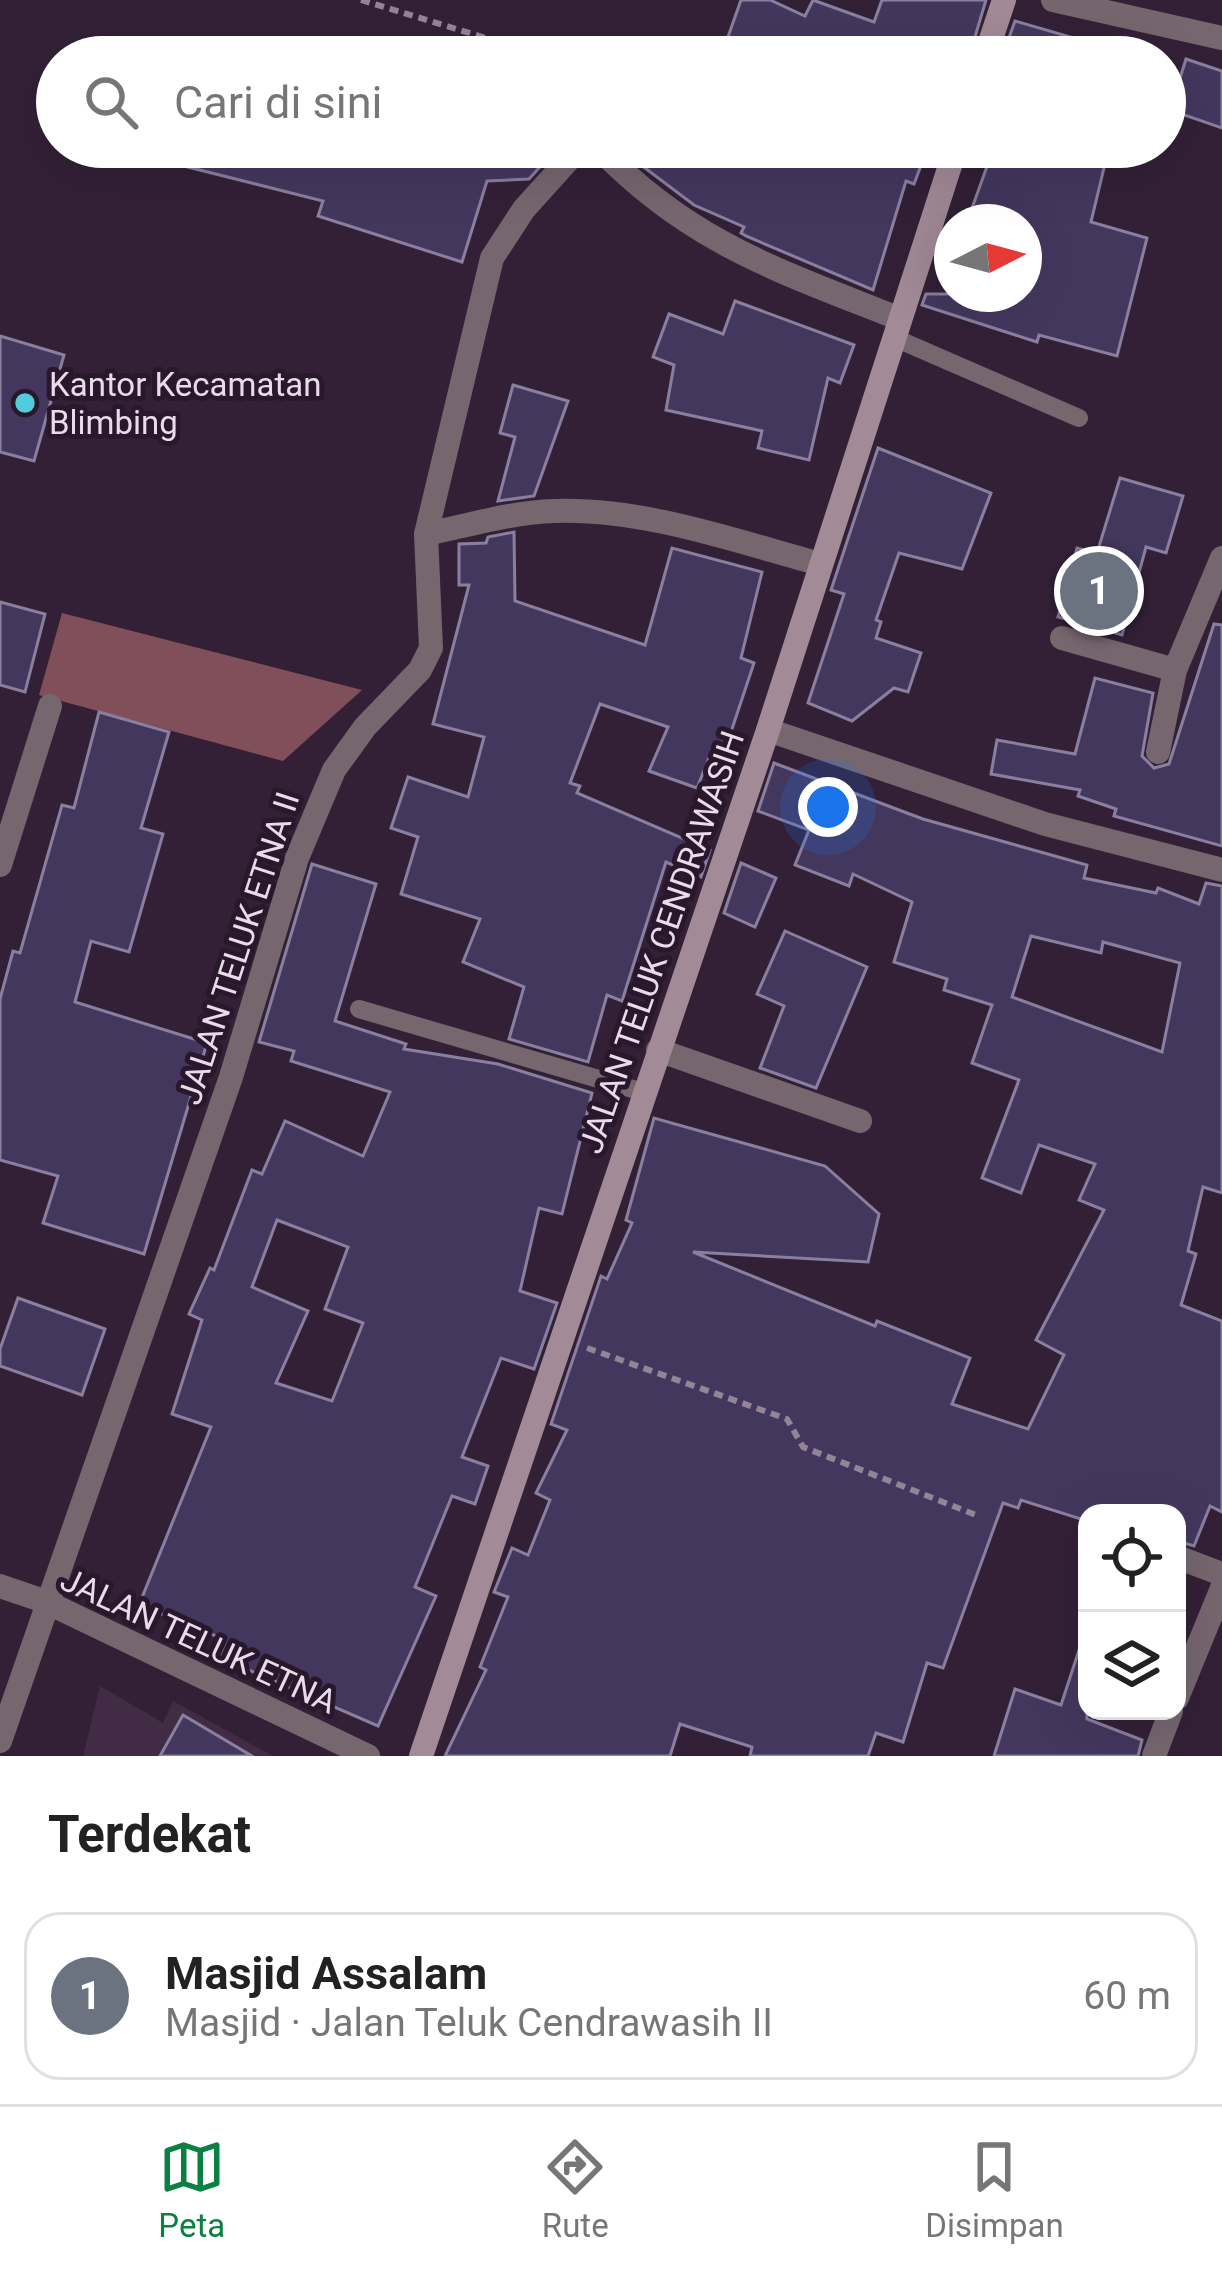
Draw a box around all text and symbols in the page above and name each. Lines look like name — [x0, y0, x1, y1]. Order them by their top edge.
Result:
search box — [36, 36, 1186, 168]
icon: search — [78, 69, 144, 135]
text: Cari di sini — [174, 76, 383, 129]
north arrow — [934, 204, 1042, 312]
place label: Kantor Kecamatan Blimbing — [49, 365, 321, 442]
marker: Kantor Kecamatan Blimbing — [12, 390, 38, 416]
pin: 1 — [1060, 546, 1138, 636]
street label: JALAN TELUK CENDRAWASIH — [571, 726, 752, 1158]
your location — [798, 777, 858, 837]
street label: JALAN TELUK ETNA II — [170, 787, 307, 1109]
map controls — [1078, 1504, 1186, 1720]
button: locate — [1078, 1504, 1186, 1612]
street label: JALAN TELUK ETNA — [55, 1559, 343, 1722]
button: layers — [1078, 1612, 1186, 1720]
text: Terdekat — [48, 1805, 251, 1864]
text: Masjid Assalam — [165, 1947, 487, 2000]
text: 1 — [79, 1973, 101, 2019]
text: 60 m — [1083, 1973, 1171, 2019]
text: Masjid · Jalan Teluk Cendrawasih II — [165, 2000, 773, 2046]
tab: Peta — [158, 2134, 225, 2245]
tab: Rute — [542, 2134, 609, 2245]
tab: Disimpan — [925, 2134, 1064, 2245]

